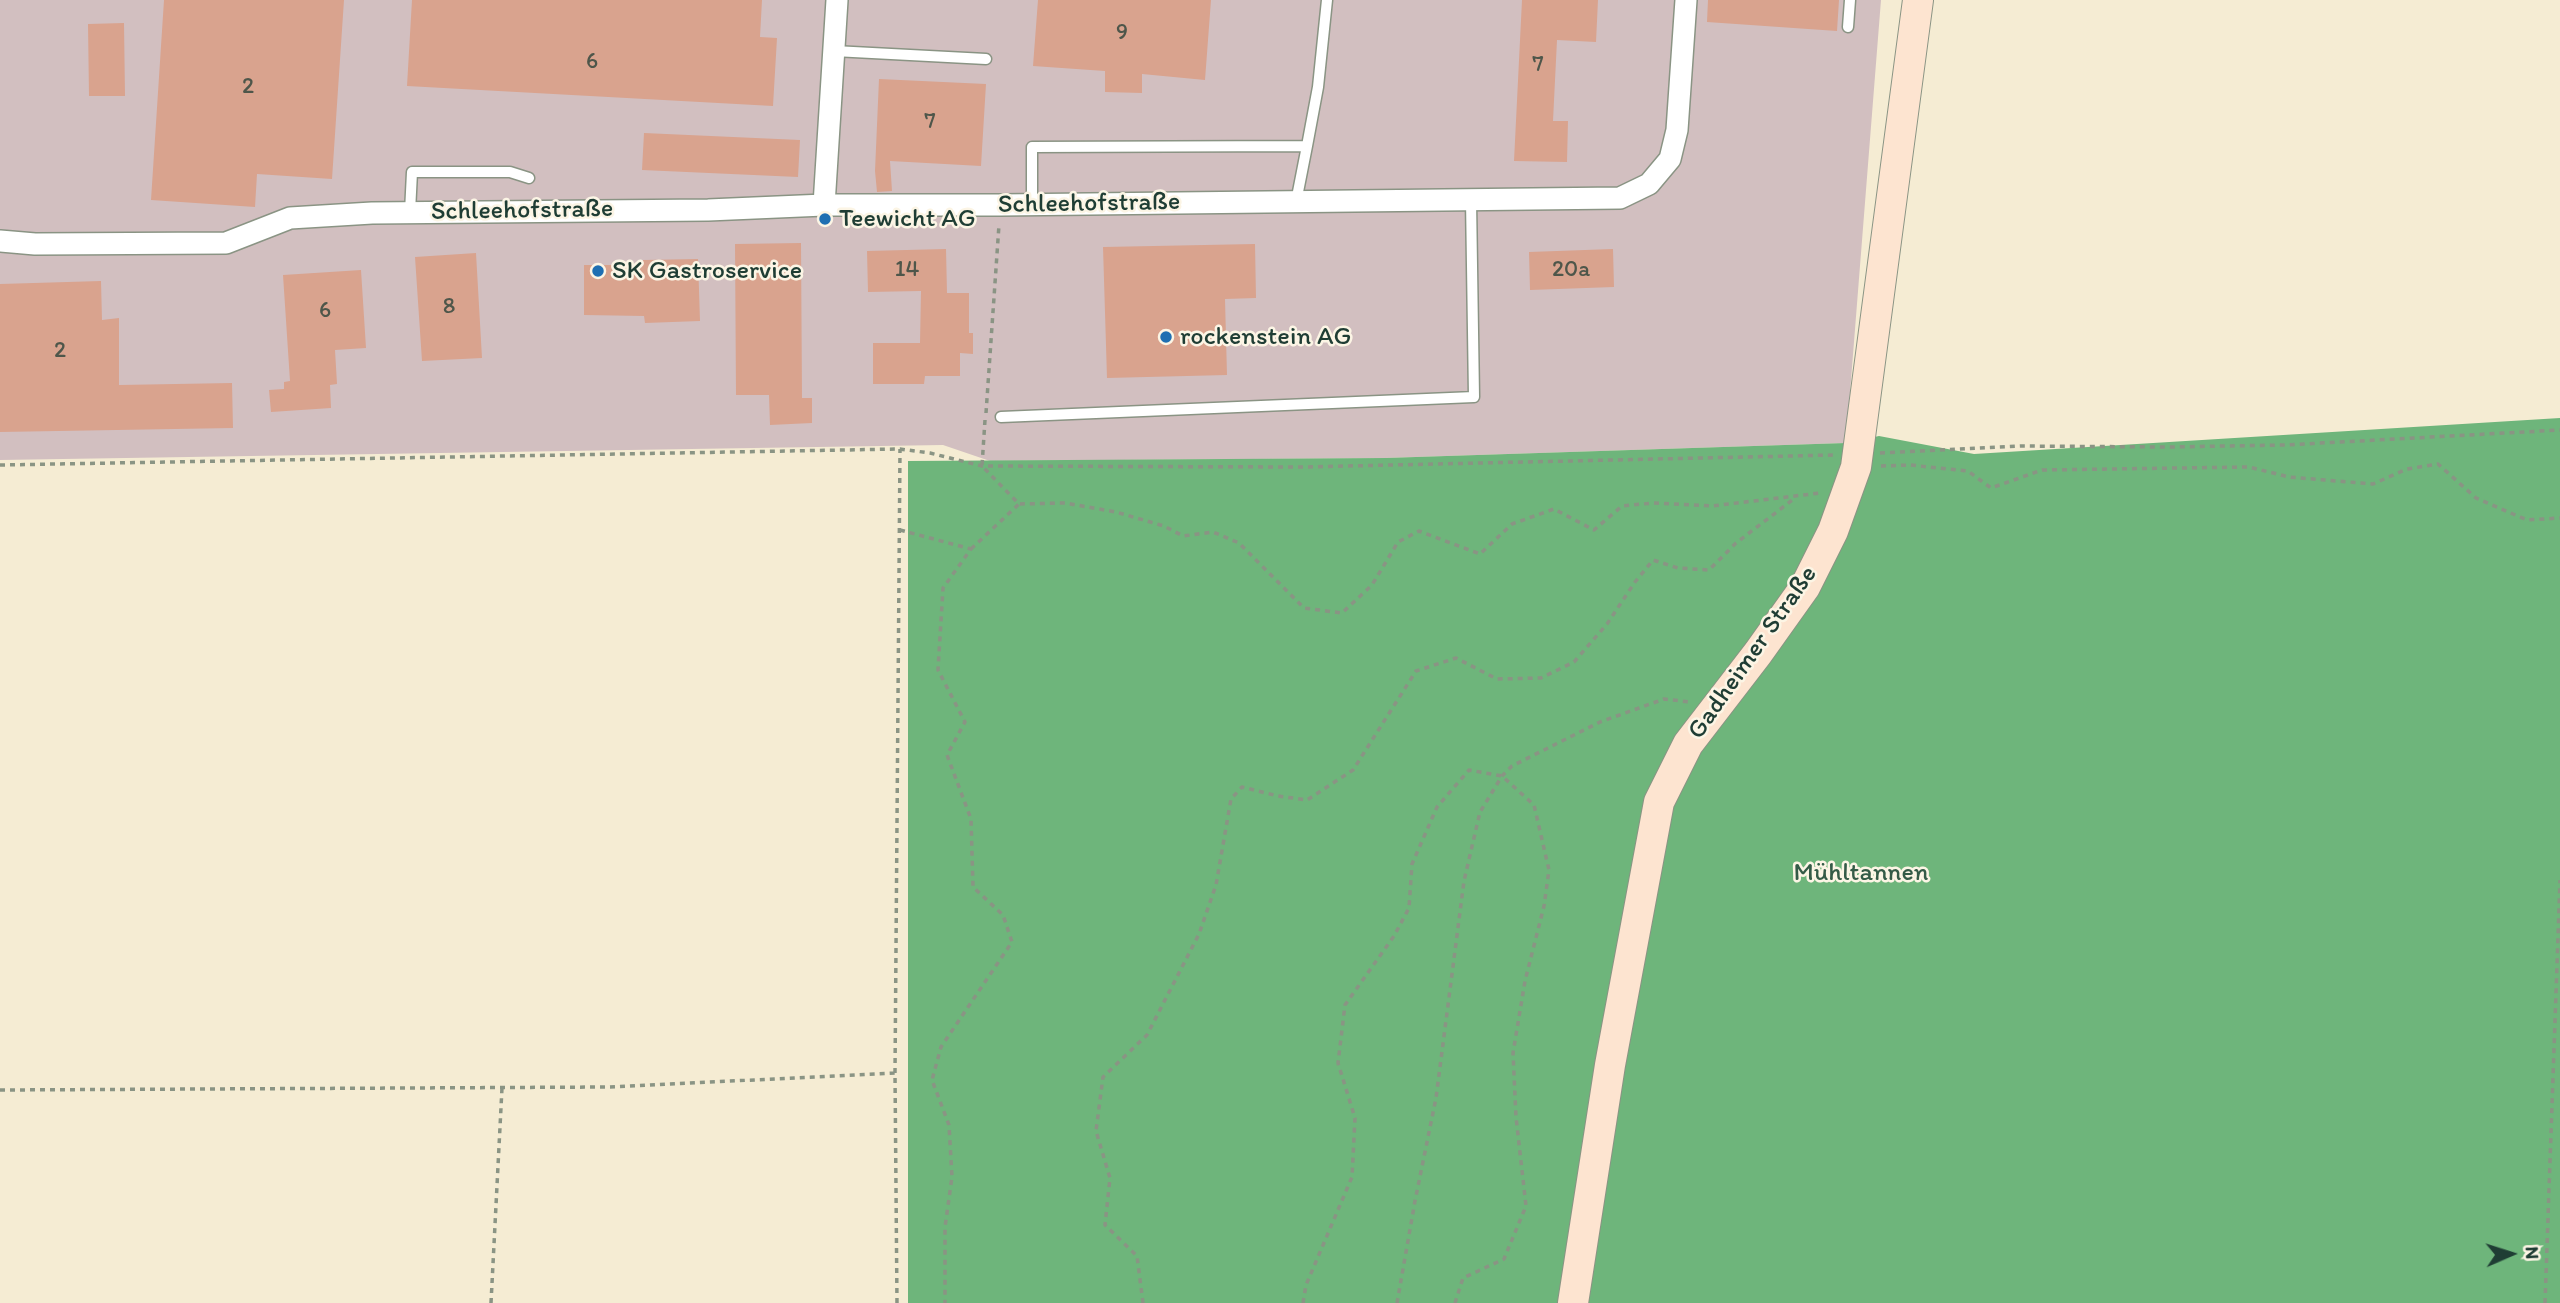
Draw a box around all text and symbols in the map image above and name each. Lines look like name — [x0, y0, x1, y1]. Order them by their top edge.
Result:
house number: 9 — [1116, 19, 1128, 47]
house number: 6 — [586, 48, 598, 76]
house number: 7 — [1532, 51, 1544, 79]
house number: 2 — [242, 73, 254, 101]
house number: 7 — [924, 108, 936, 136]
street label: Schleehofstraße — [998, 187, 1180, 221]
street label: Schleehofstraße — [431, 194, 613, 228]
place label: Teewicht AG — [839, 203, 976, 235]
marker: Teewicht AG — [817, 211, 833, 227]
place label: SK Gastroservice — [612, 255, 802, 287]
house number: 14 — [895, 256, 919, 284]
house number: 20a — [1552, 256, 1590, 284]
marker: SK Gastroservice — [590, 263, 606, 279]
house number: 8 — [443, 293, 455, 321]
house number: 6 — [319, 297, 331, 325]
place label: rockenstein AG — [1180, 321, 1351, 353]
marker: rockenstein AG — [1158, 329, 1174, 345]
house number: 2 — [54, 337, 66, 365]
street label: Gadheimer Straße — [1682, 560, 1824, 746]
park label: Mühltannen — [1793, 857, 1929, 889]
north arrow — [2476, 1219, 2546, 1289]
text: N — [2521, 1246, 2544, 1260]

